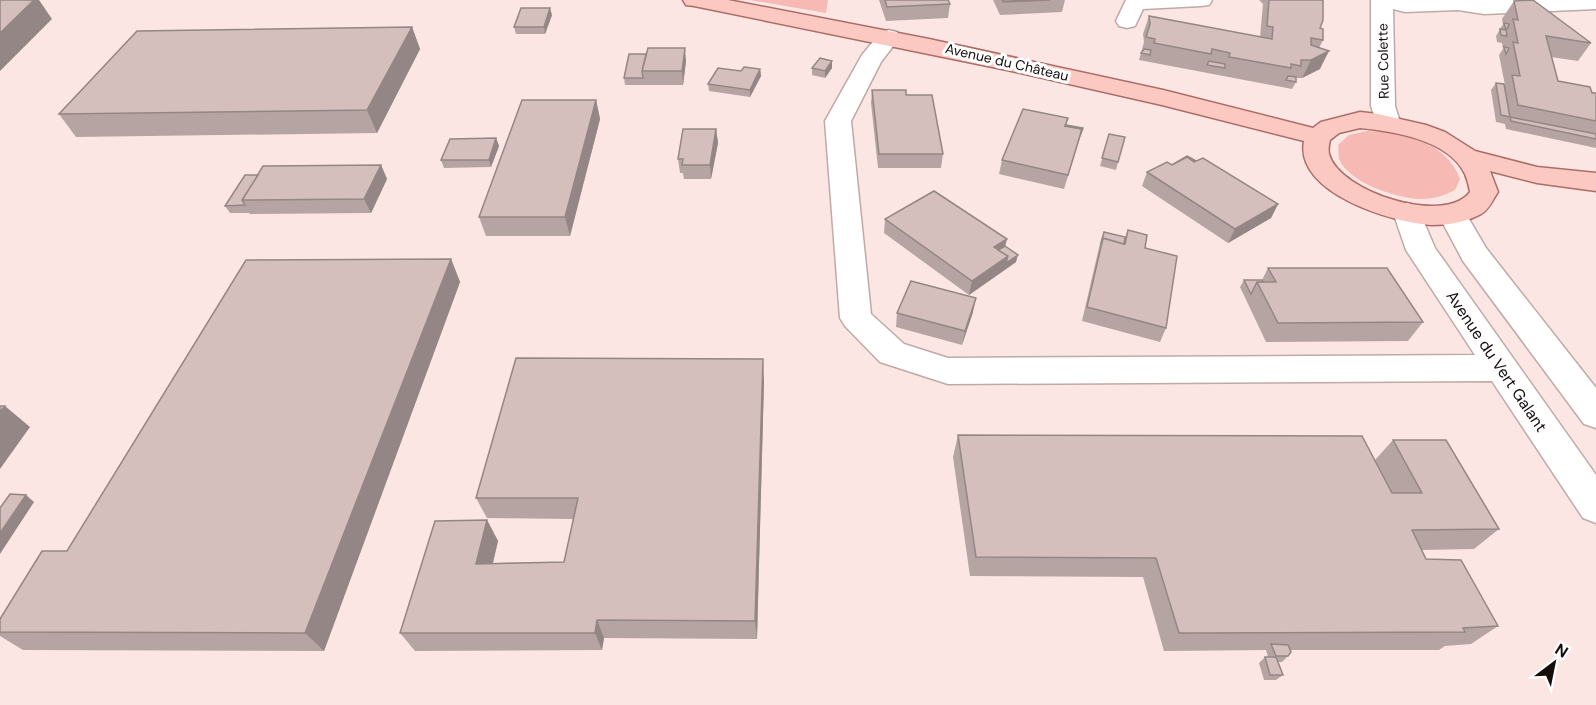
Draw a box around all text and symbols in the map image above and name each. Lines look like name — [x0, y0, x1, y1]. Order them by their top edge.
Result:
street label: Rue Colette — [1373, 23, 1393, 99]
street label: Avenue du Château — [943, 39, 1071, 85]
street label: Avenue du Vert Galant — [1442, 287, 1552, 436]
north arrow — [1524, 633, 1584, 693]
text: N — [1551, 639, 1572, 663]

